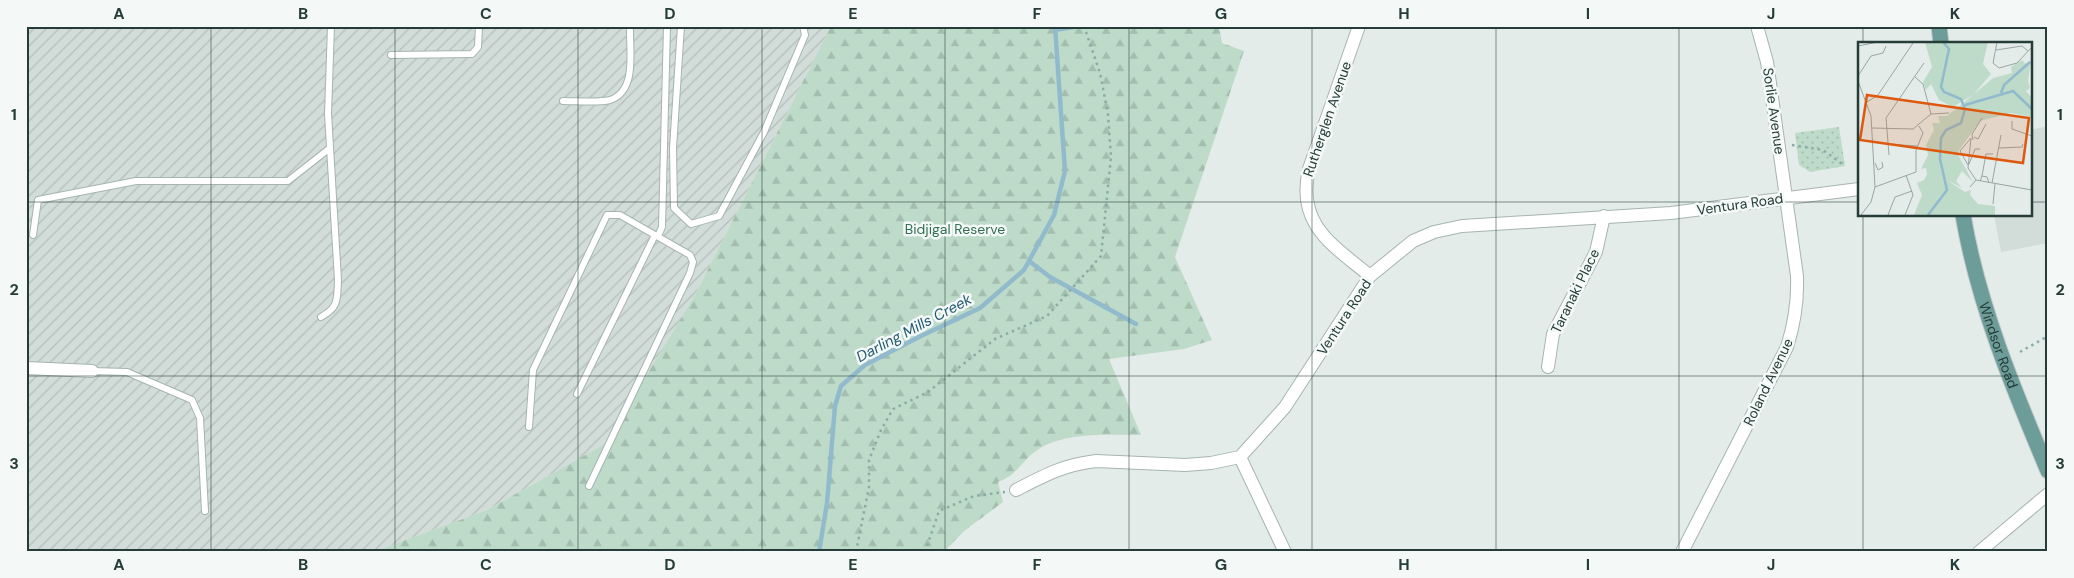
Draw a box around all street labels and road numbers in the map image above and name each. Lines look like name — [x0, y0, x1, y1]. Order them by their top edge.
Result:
street label: Rutherglen Avenue — [1299, 59, 1355, 179]
street label: Sorlie Avenue — [1759, 67, 1789, 156]
street label: Ventura Road — [1696, 189, 1784, 219]
street label: Taranaki Place — [1547, 246, 1603, 336]
street label: Ventura Road — [1313, 276, 1375, 358]
street label: Windsor Road — [1975, 299, 2022, 391]
street label: Roland Avenue — [1739, 335, 1797, 429]

